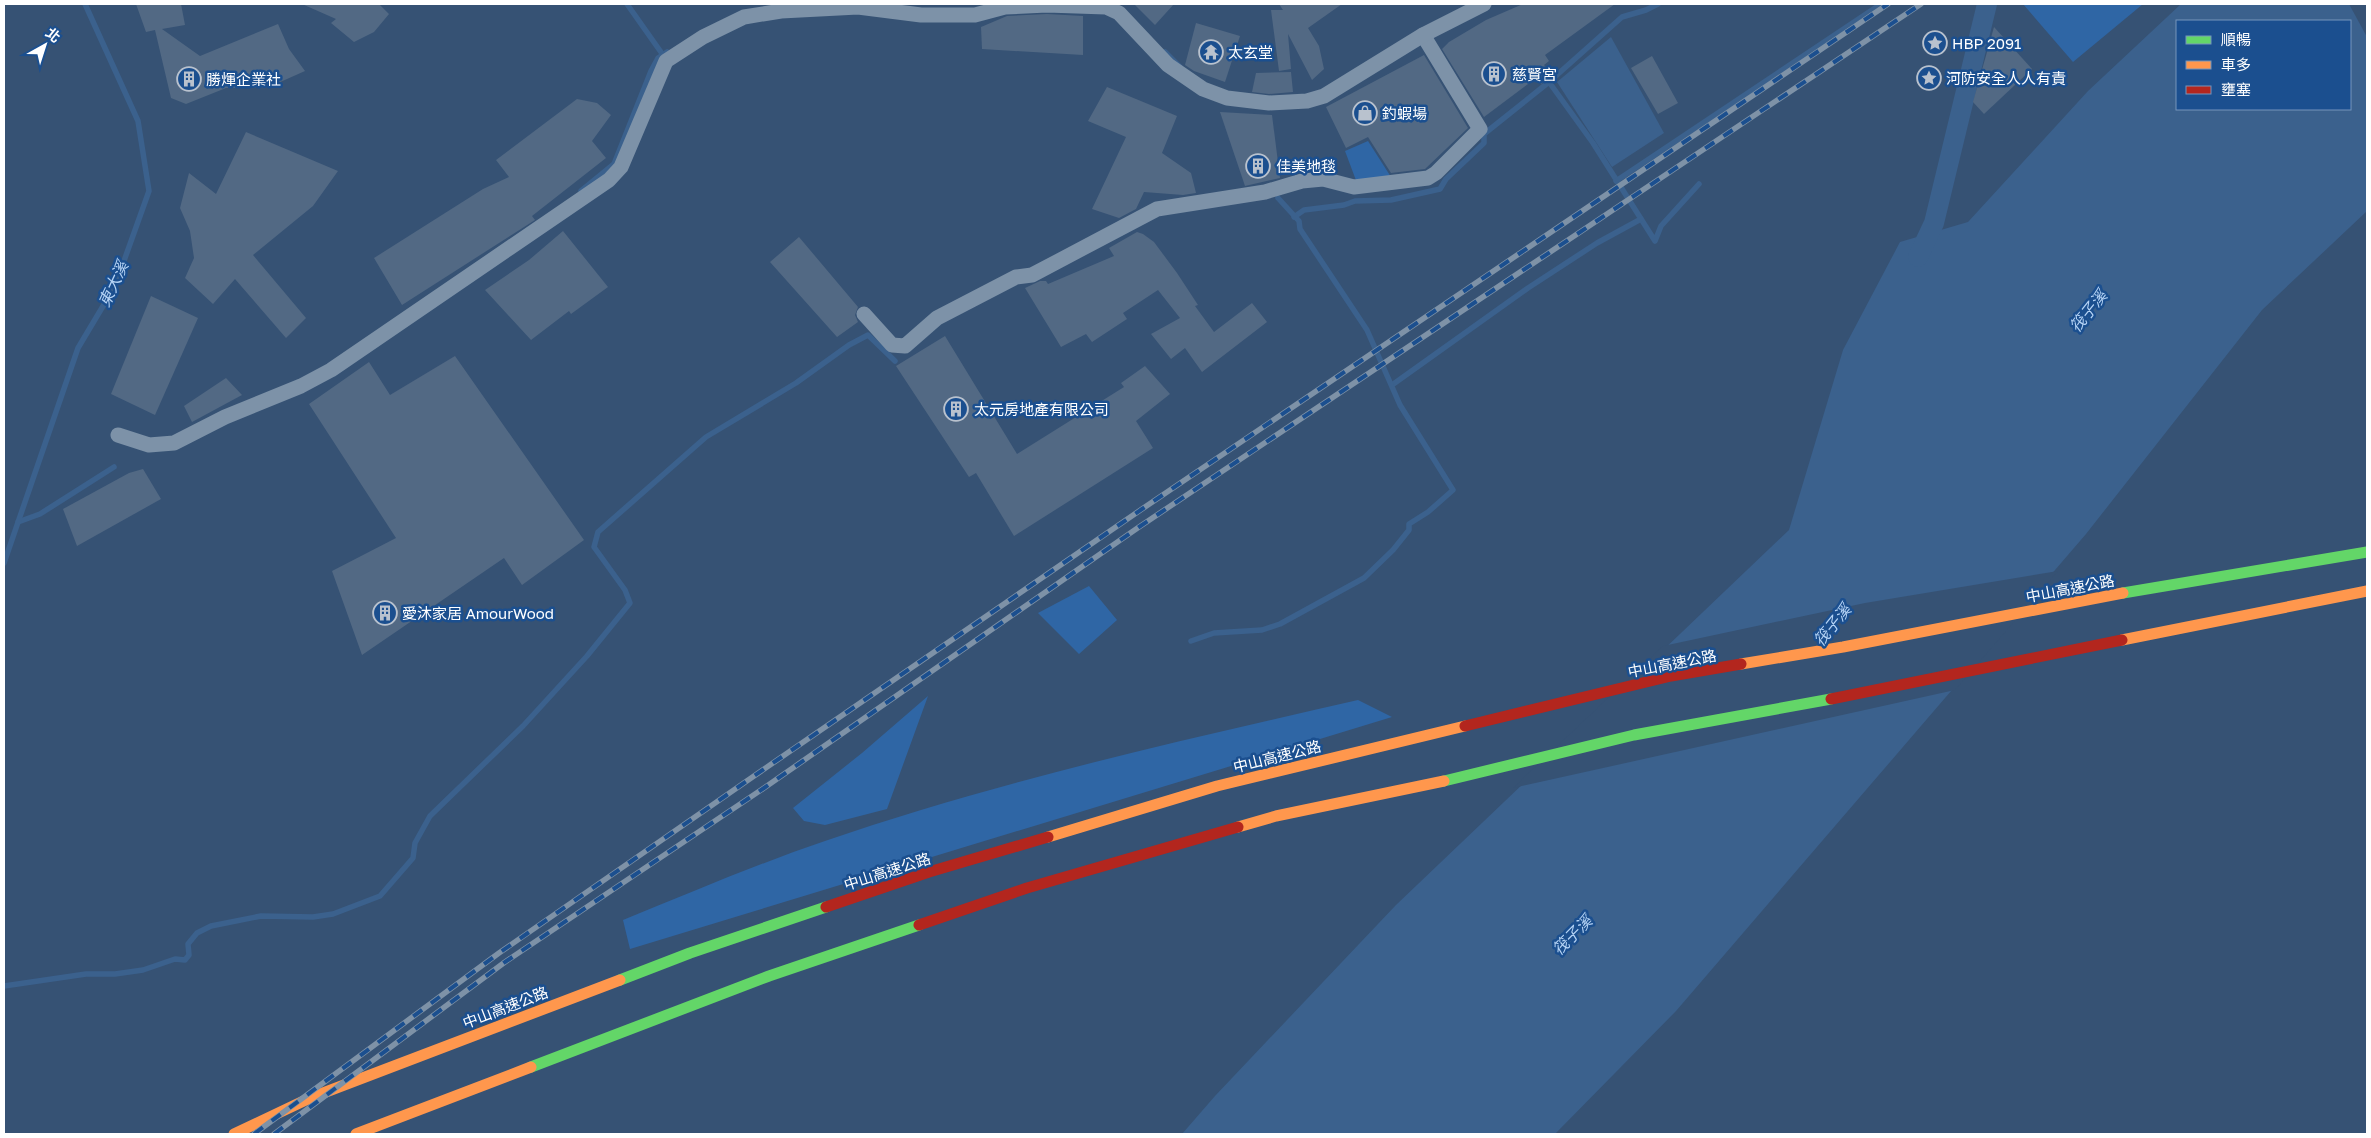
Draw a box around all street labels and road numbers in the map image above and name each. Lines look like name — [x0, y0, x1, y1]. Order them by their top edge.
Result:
street label: 中山高速公路 — [2024, 571, 2116, 605]
street label: 中山高速公路 — [1626, 646, 1718, 680]
street label: 中山高速公路 — [1231, 736, 1323, 776]
street label: 中山高速公路 — [841, 849, 933, 893]
street label: 中山高速公路 — [460, 982, 550, 1032]

